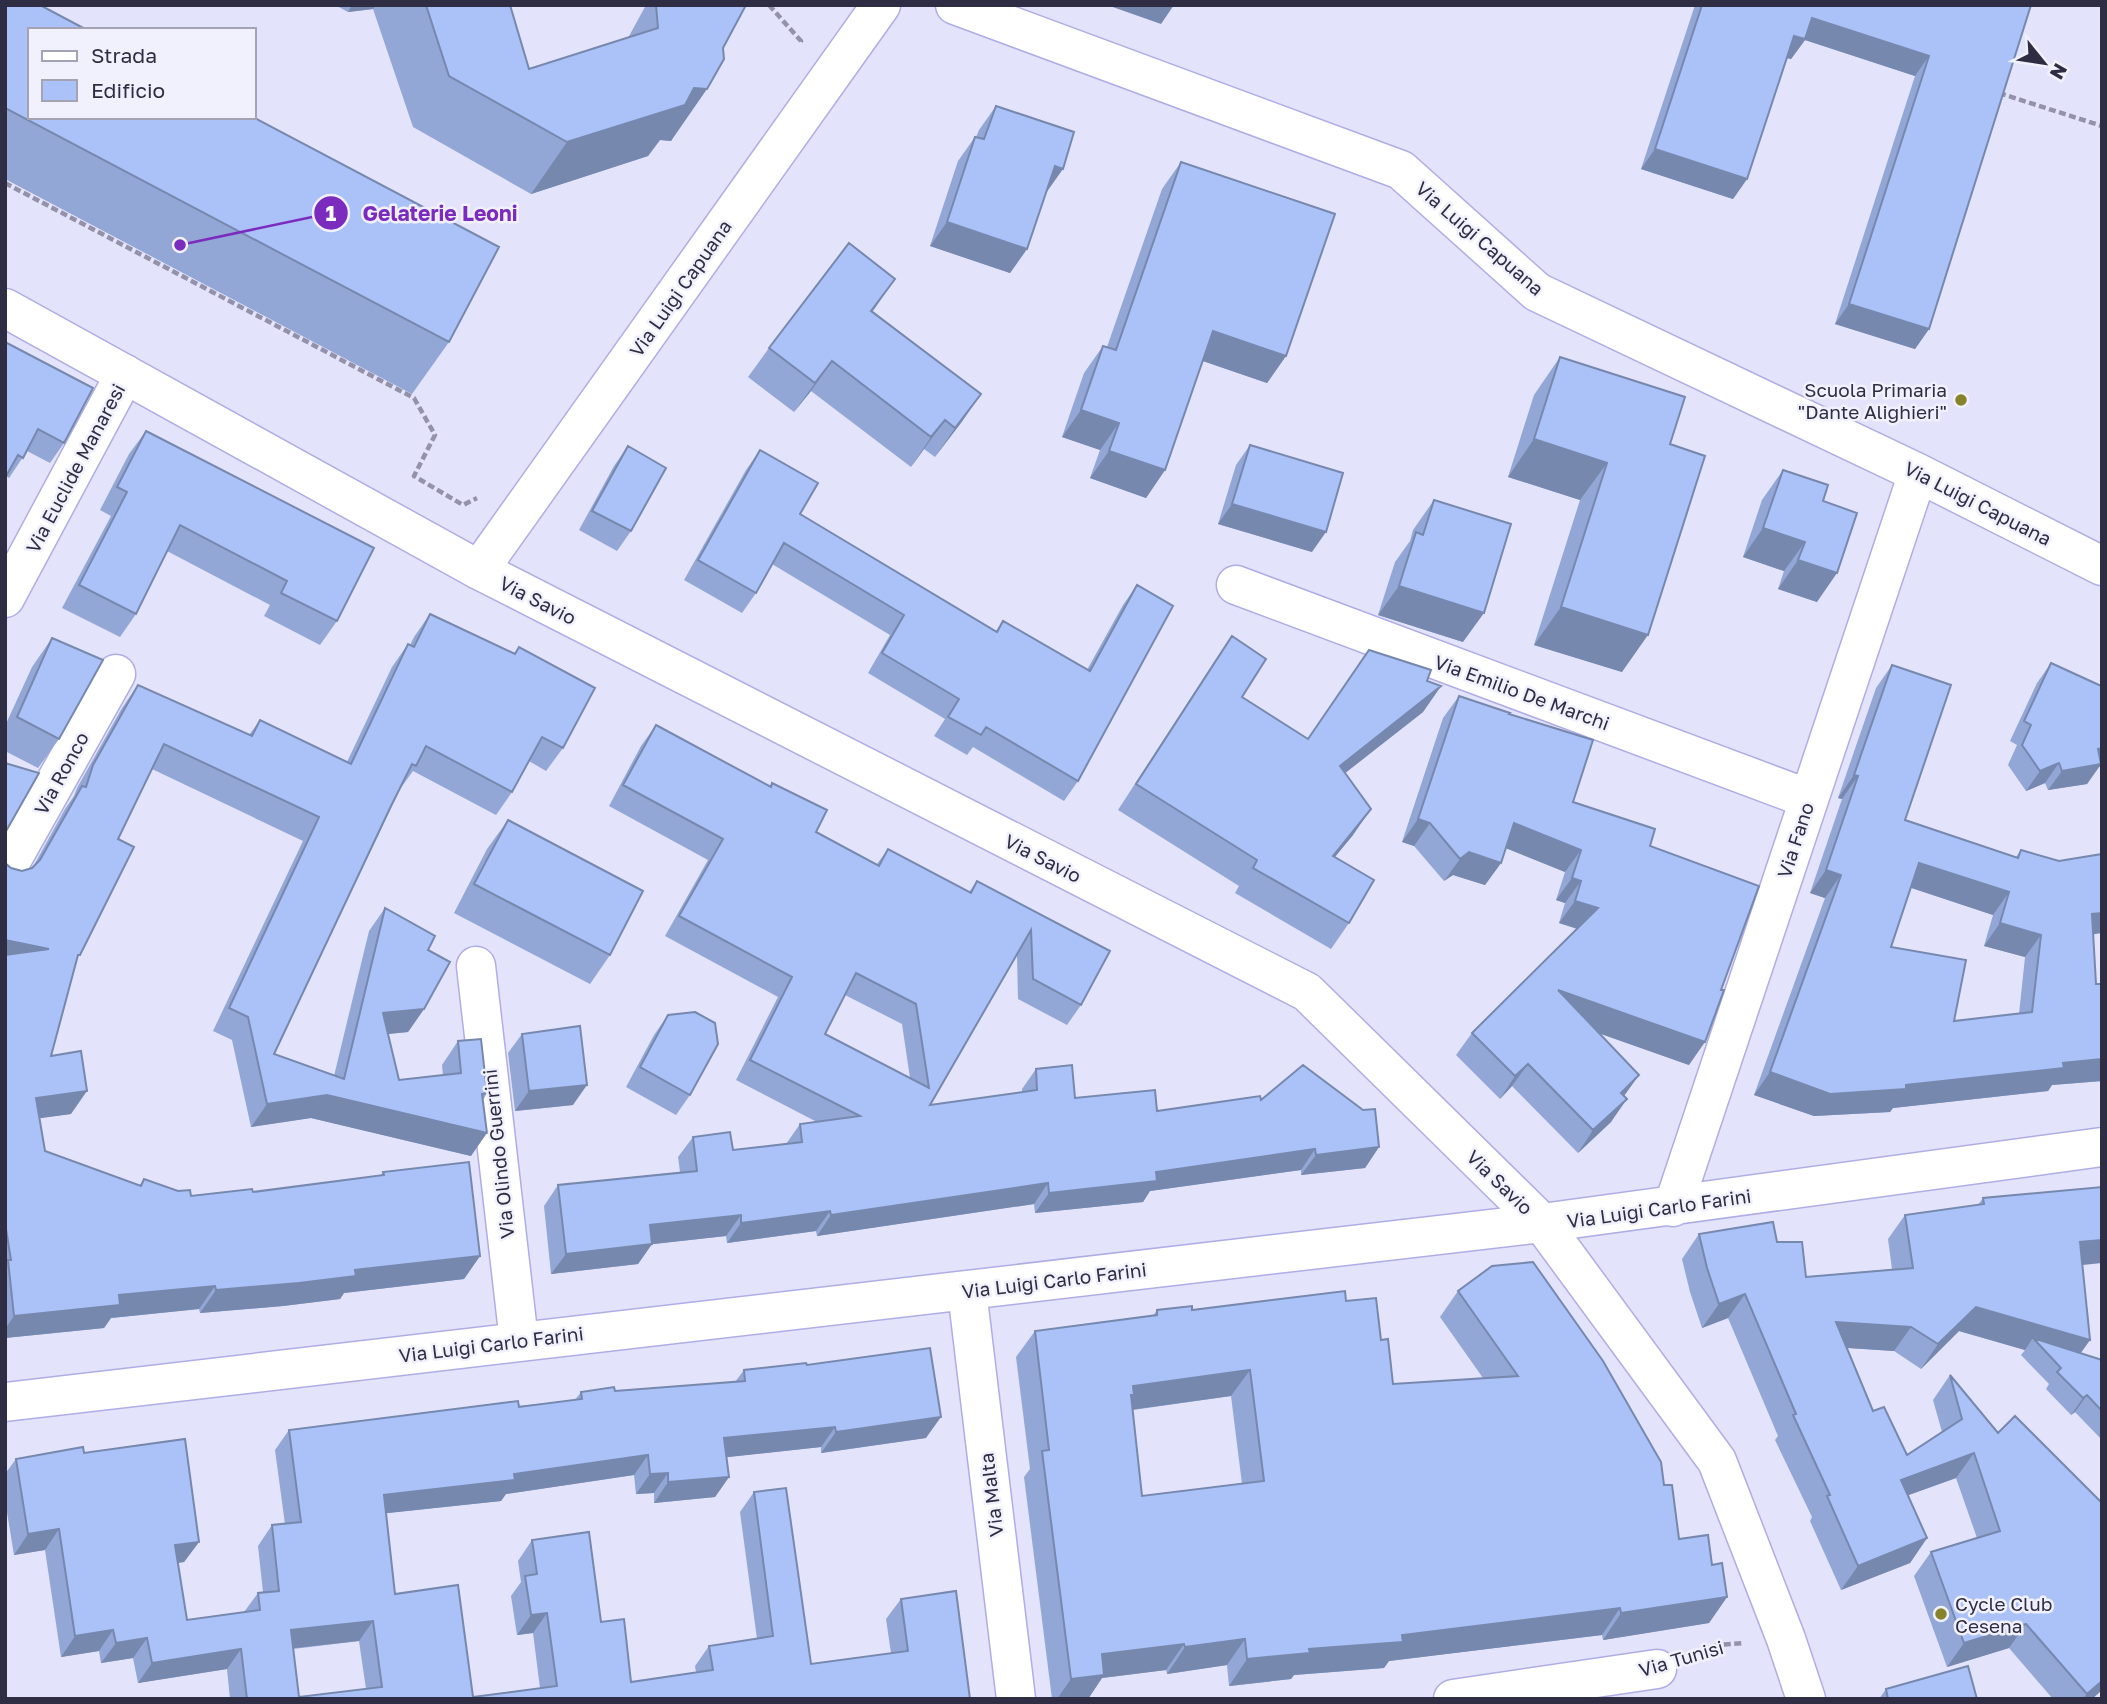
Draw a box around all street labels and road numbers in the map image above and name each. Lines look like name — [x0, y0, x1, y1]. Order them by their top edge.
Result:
street label: Via Luigi Capuana — [1411, 176, 1549, 300]
street label: Via Luigi Capuana — [624, 215, 736, 361]
street label: Via Euclide Manaresi — [21, 379, 129, 557]
street label: Via Luigi Capuana — [1901, 456, 2055, 550]
street label: Via Savio — [496, 571, 580, 629]
street label: Via Emilio De Marchi — [1431, 650, 1613, 734]
street label: Via Ronco — [29, 728, 93, 818]
street label: Via Fano — [1772, 799, 1818, 881]
street label: Via Savio — [1001, 829, 1085, 887]
street label: Via Olindo Guerrini — [478, 1068, 518, 1240]
street label: Via Savio — [1462, 1145, 1538, 1219]
street label: Via Luigi Carlo Farini — [1565, 1184, 1753, 1232]
street label: Via Luigi Carlo Farini — [960, 1257, 1148, 1303]
street label: Via Luigi Carlo Farini — [397, 1321, 585, 1367]
street label: Via Malta — [974, 1452, 1008, 1538]
street label: Via Tunisi — [1636, 1635, 1726, 1681]

